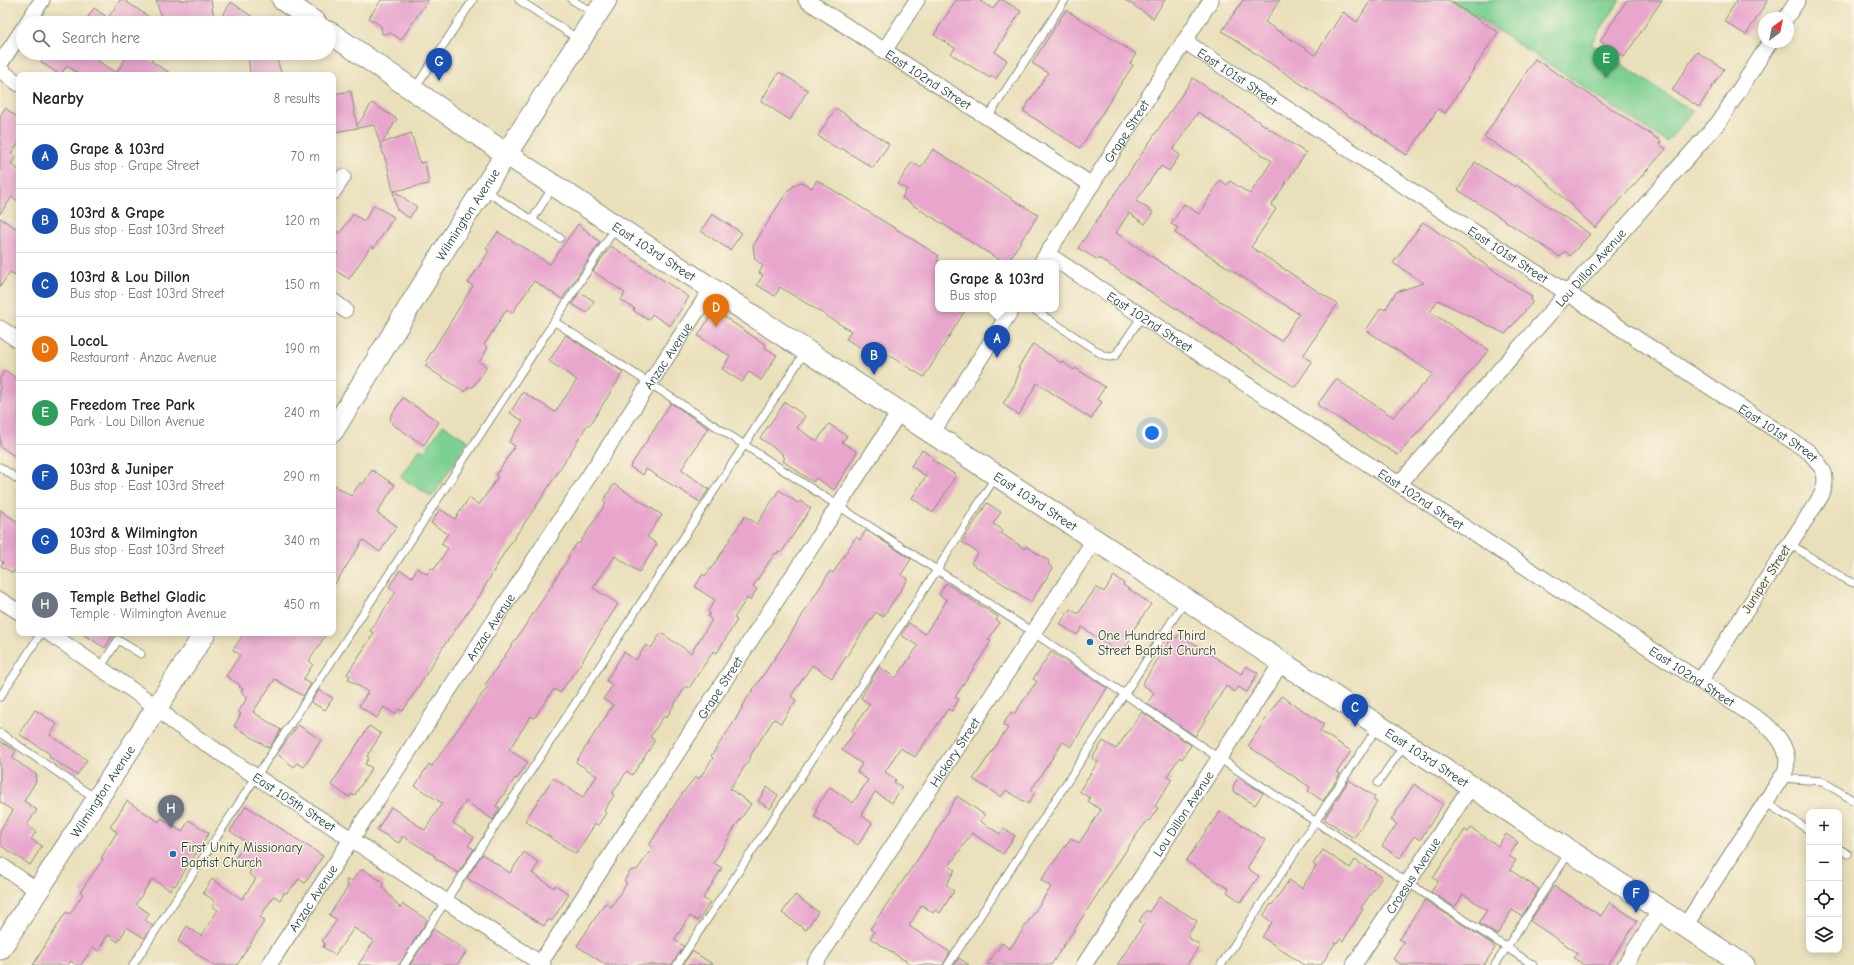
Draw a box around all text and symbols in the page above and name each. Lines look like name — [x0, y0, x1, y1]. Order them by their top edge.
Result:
north arrow — [1758, 12, 1794, 48]
search box — [16, 16, 336, 60]
icon: search — [30, 27, 52, 49]
text: Search here — [62, 29, 140, 47]
street label: East 101st Street — [1195, 45, 1281, 109]
pin: E — [1593, 45, 1619, 78]
street label: East 102nd Street — [883, 46, 975, 113]
pin: G — [426, 48, 452, 81]
text: Nearby — [32, 89, 83, 108]
text: 8 results — [274, 91, 320, 106]
street label: Grape Street — [1101, 96, 1153, 165]
text: Grape & 103rd — [70, 140, 164, 158]
text: A — [41, 149, 49, 164]
text: 70 m — [291, 149, 320, 164]
text: Bus stop · Grape Street — [70, 158, 199, 173]
street label: Wilmington Avenue — [432, 165, 503, 263]
text: 103rd & Grape — [70, 204, 164, 222]
text: B — [41, 213, 49, 228]
text: 120 m — [285, 213, 320, 228]
street label: East 103rd Street — [610, 218, 700, 284]
text: Bus stop · East 103rd Street — [70, 222, 224, 237]
street label: East 101st Street — [1465, 223, 1552, 287]
street label: Lou Dillon Avenue — [1552, 225, 1629, 309]
popup — [935, 260, 1059, 312]
text: 103rd & Lou Dillon — [70, 268, 190, 286]
text: Grape & 103rd — [950, 270, 1044, 288]
text: C — [41, 277, 49, 292]
text: 150 m — [285, 277, 320, 292]
text: Bus stop · East 103rd Street — [70, 286, 224, 301]
text: Bus stop — [950, 288, 997, 303]
street label: East 102nd Street — [1104, 288, 1197, 355]
pin: D — [703, 294, 729, 327]
street label: Anzac Avenue — [640, 319, 695, 392]
pin: A — [984, 325, 1010, 358]
text: LocoL — [70, 332, 108, 350]
text: D — [41, 341, 49, 356]
text: 190 m — [285, 341, 320, 356]
pin: B — [861, 342, 887, 375]
text: Restaurant · Anzac Avenue — [70, 350, 217, 365]
text: Freedom Tree Park — [70, 396, 195, 414]
street label: East 101st Street — [1736, 401, 1822, 465]
text: E — [41, 405, 49, 420]
text: 240 m — [284, 405, 320, 420]
text: Park · Lou Dillon Avenue — [70, 414, 205, 429]
your location — [1142, 423, 1162, 443]
text: 103rd & Juniper — [70, 460, 173, 478]
street label: East 102nd Street — [1376, 465, 1468, 533]
street label: East 103rd Street — [991, 468, 1081, 534]
text: F — [41, 469, 49, 484]
text: 290 m — [283, 469, 320, 484]
text: Bus stop · East 103rd Street — [70, 478, 224, 493]
text: 103rd & Wilmington — [70, 524, 198, 542]
text: G — [40, 533, 50, 548]
text: 340 m — [284, 533, 320, 548]
street label: Juniper Street — [1738, 541, 1794, 616]
text: Bus stop · East 103rd Street — [70, 542, 224, 557]
text: Temple Bethel Gladic — [70, 588, 206, 606]
street label: Anzac Avenue — [463, 590, 518, 663]
text: H — [40, 597, 50, 612]
text: 450 m — [284, 597, 320, 612]
text: Temple · Wilmington Avenue — [70, 606, 226, 621]
place label: One Hundred Third Street Baptist Church — [1098, 628, 1216, 658]
marker: One Hundred Third Street Baptist Church — [1085, 637, 1095, 647]
street label: East 102nd Street — [1647, 643, 1739, 710]
street label: Grape Street — [694, 653, 746, 722]
pin: C — [1342, 694, 1368, 727]
street label: Hickory Street — [926, 714, 983, 789]
street label: East 103rd Street — [1383, 725, 1472, 791]
street label: Wilmington Avenue — [67, 742, 138, 840]
street label: Lou Dillon Avenue — [1150, 767, 1217, 859]
street label: East 105th Street — [250, 769, 340, 835]
pin: H — [158, 795, 184, 828]
map controls — [1806, 809, 1842, 953]
button: + — [1806, 809, 1842, 845]
street label: Croesus Avenue — [1382, 834, 1443, 916]
place label: First Unity Missionary Baptist Church — [181, 840, 303, 870]
button: − — [1806, 845, 1842, 881]
marker: First Unity Missionary Baptist Church — [168, 849, 178, 859]
street label: Anzac Avenue — [285, 861, 340, 934]
pin: F — [1623, 880, 1649, 913]
button: locate — [1806, 881, 1842, 917]
button: layers — [1806, 917, 1842, 953]

